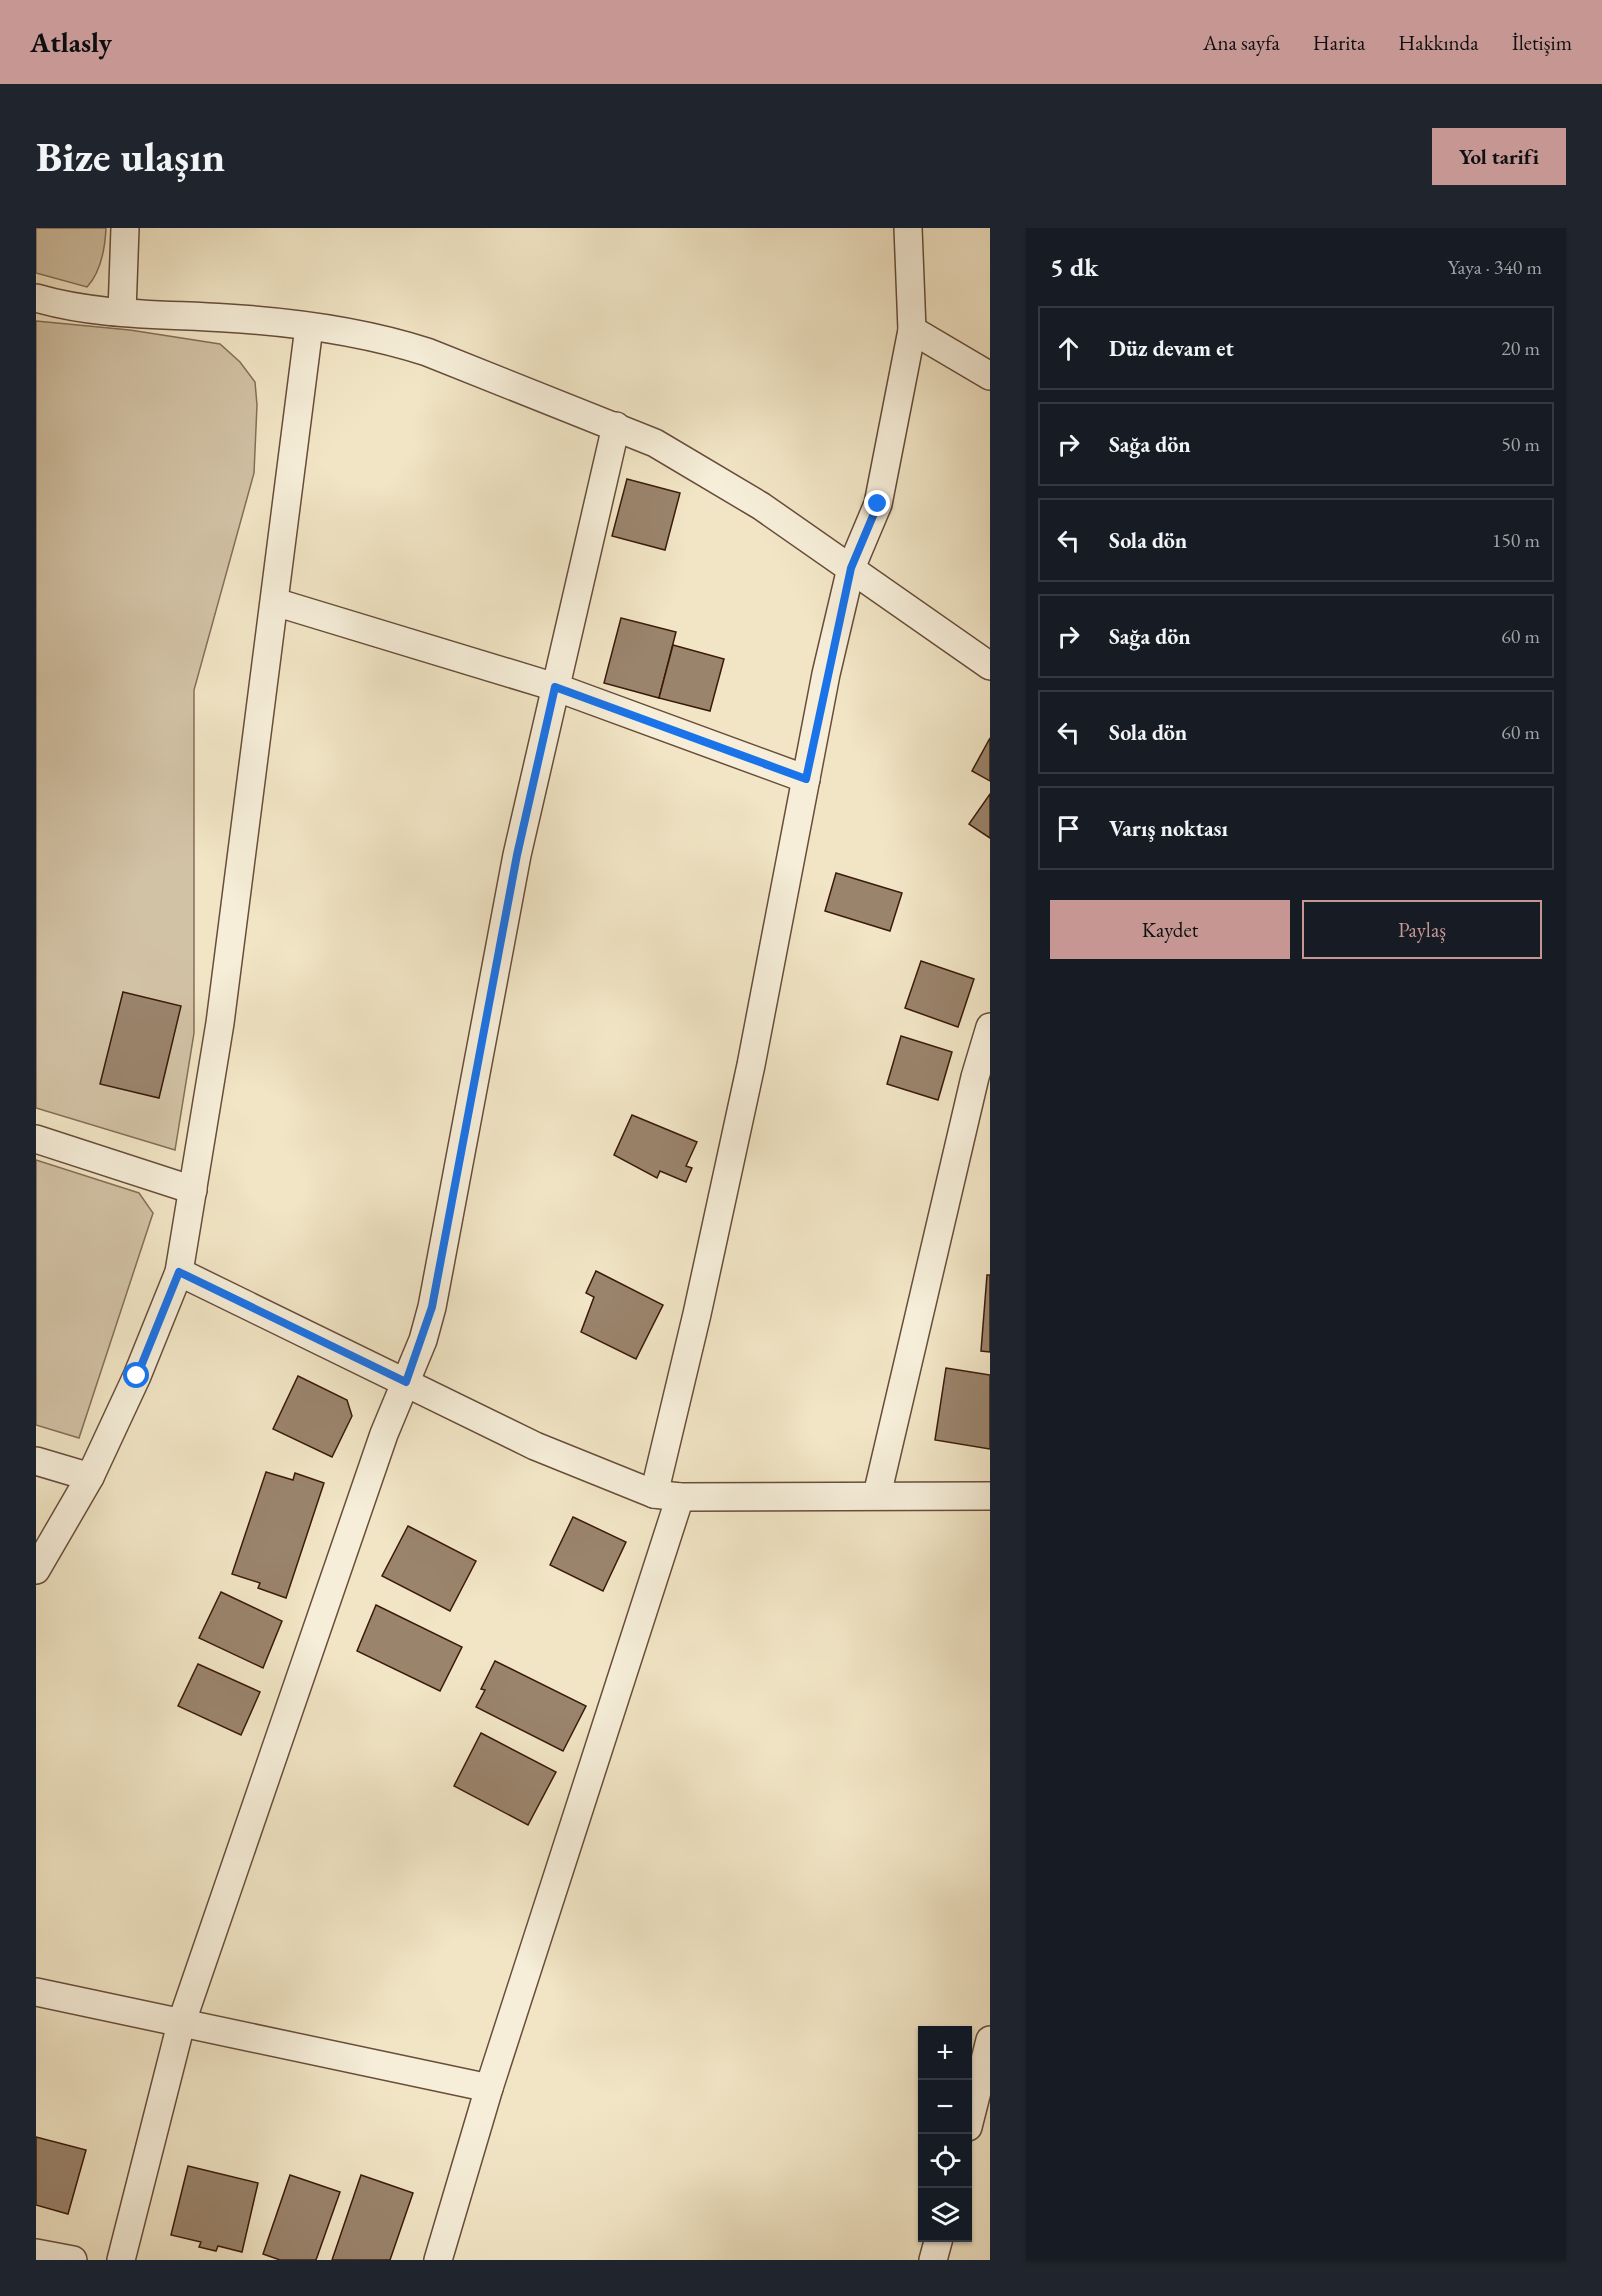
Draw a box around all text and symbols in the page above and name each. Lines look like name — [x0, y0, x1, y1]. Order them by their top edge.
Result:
text: Atlasly — [30, 24, 112, 60]
text: Ana sayfa — [1203, 29, 1280, 56]
text: Harita — [1313, 29, 1365, 56]
text: Hakkında — [1398, 29, 1479, 56]
text: İletişim — [1512, 29, 1572, 56]
button: Yol tarifi — [1432, 128, 1566, 185]
text: Bize ulaşın — [36, 129, 225, 184]
text: 5 dk — [1050, 250, 1099, 284]
text: Yaya · 340 m — [1448, 254, 1542, 280]
icon: ahead — [1052, 332, 1085, 365]
text: Düz devam et — [1109, 334, 1234, 363]
text: 20 m — [1501, 335, 1540, 361]
icon: right — [1052, 428, 1085, 461]
text: Sağa dön — [1109, 430, 1191, 459]
text: 50 m — [1501, 431, 1540, 457]
route end — [864, 490, 890, 516]
icon: left — [1052, 524, 1085, 557]
text: Sola dön — [1109, 526, 1187, 555]
text: 150 m — [1492, 527, 1540, 553]
icon: right — [1052, 620, 1085, 653]
text: Sağa dön — [1109, 622, 1191, 651]
text: 60 m — [1501, 623, 1540, 649]
icon: left — [1052, 716, 1085, 749]
text: Sola dön — [1109, 718, 1187, 747]
text: 60 m — [1501, 719, 1540, 745]
icon: arrive — [1052, 812, 1085, 845]
text: Varış noktası — [1109, 814, 1228, 843]
button: Kaydet — [1050, 900, 1290, 959]
button: Paylaş — [1302, 900, 1542, 959]
route start — [123, 1362, 149, 1388]
map controls — [918, 2026, 972, 2242]
button: + — [918, 2026, 972, 2080]
button: − — [918, 2080, 972, 2134]
button: locate — [918, 2134, 972, 2188]
button: layers — [918, 2188, 972, 2242]

